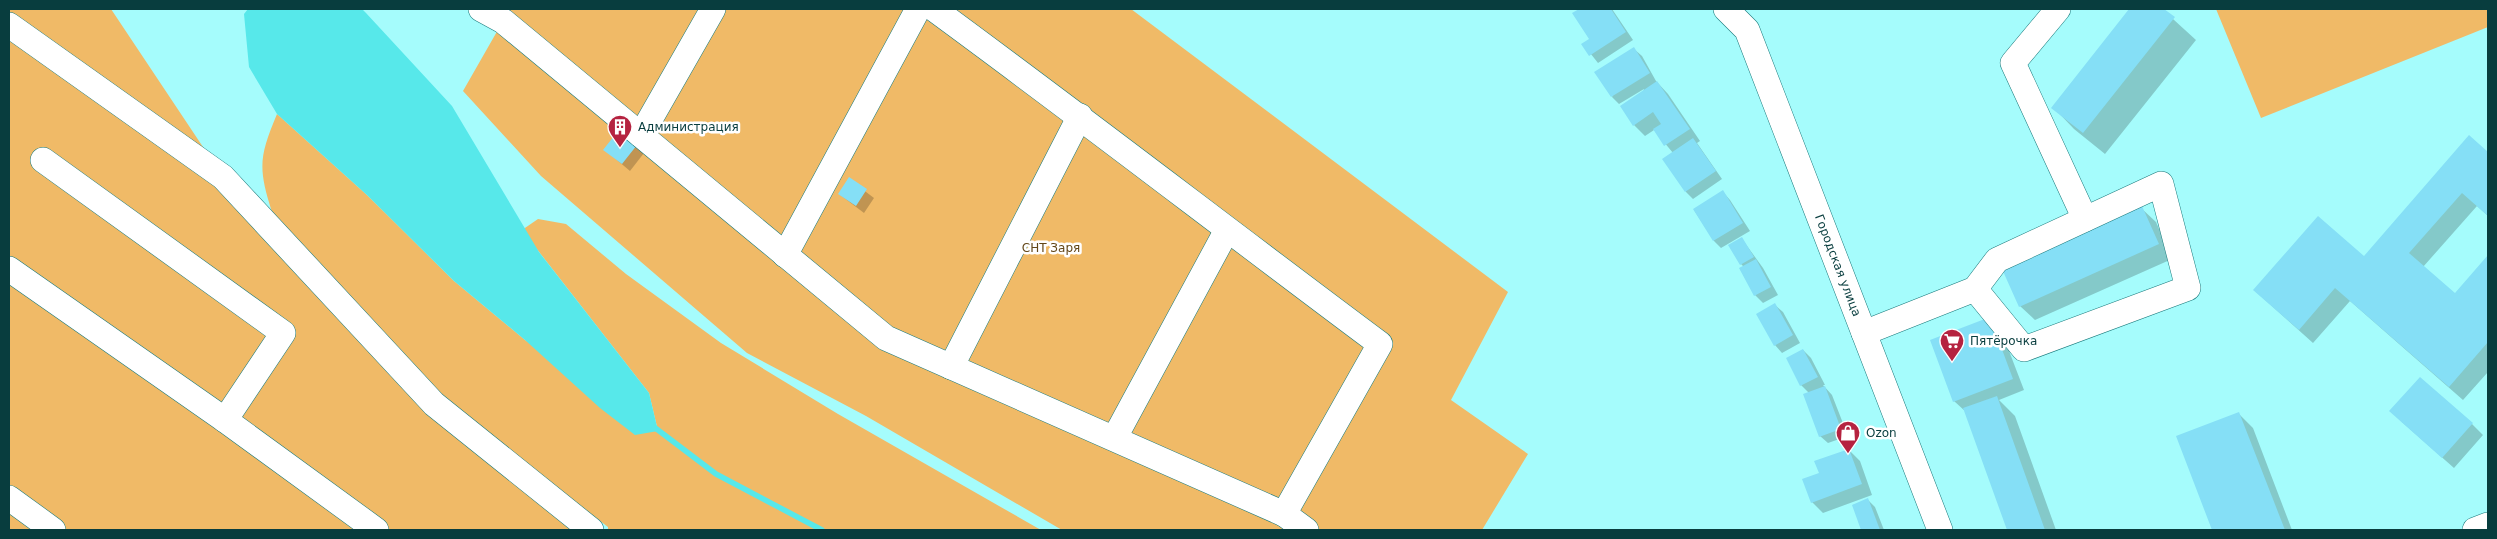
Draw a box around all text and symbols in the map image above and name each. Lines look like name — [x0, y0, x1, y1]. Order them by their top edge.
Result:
building icon: Администрация — [607, 114, 633, 148]
place label: Администрация — [638, 120, 739, 134]
street label: Городская улица — [1812, 212, 1864, 318]
park label: СНТ Заря — [1022, 241, 1080, 255]
supermarket icon: Пятёрочка — [1939, 328, 1965, 362]
place label: Пятёрочка — [1970, 334, 2037, 348]
shop icon: Ozon — [1835, 420, 1861, 454]
place label: Ozon — [1866, 426, 1897, 440]

